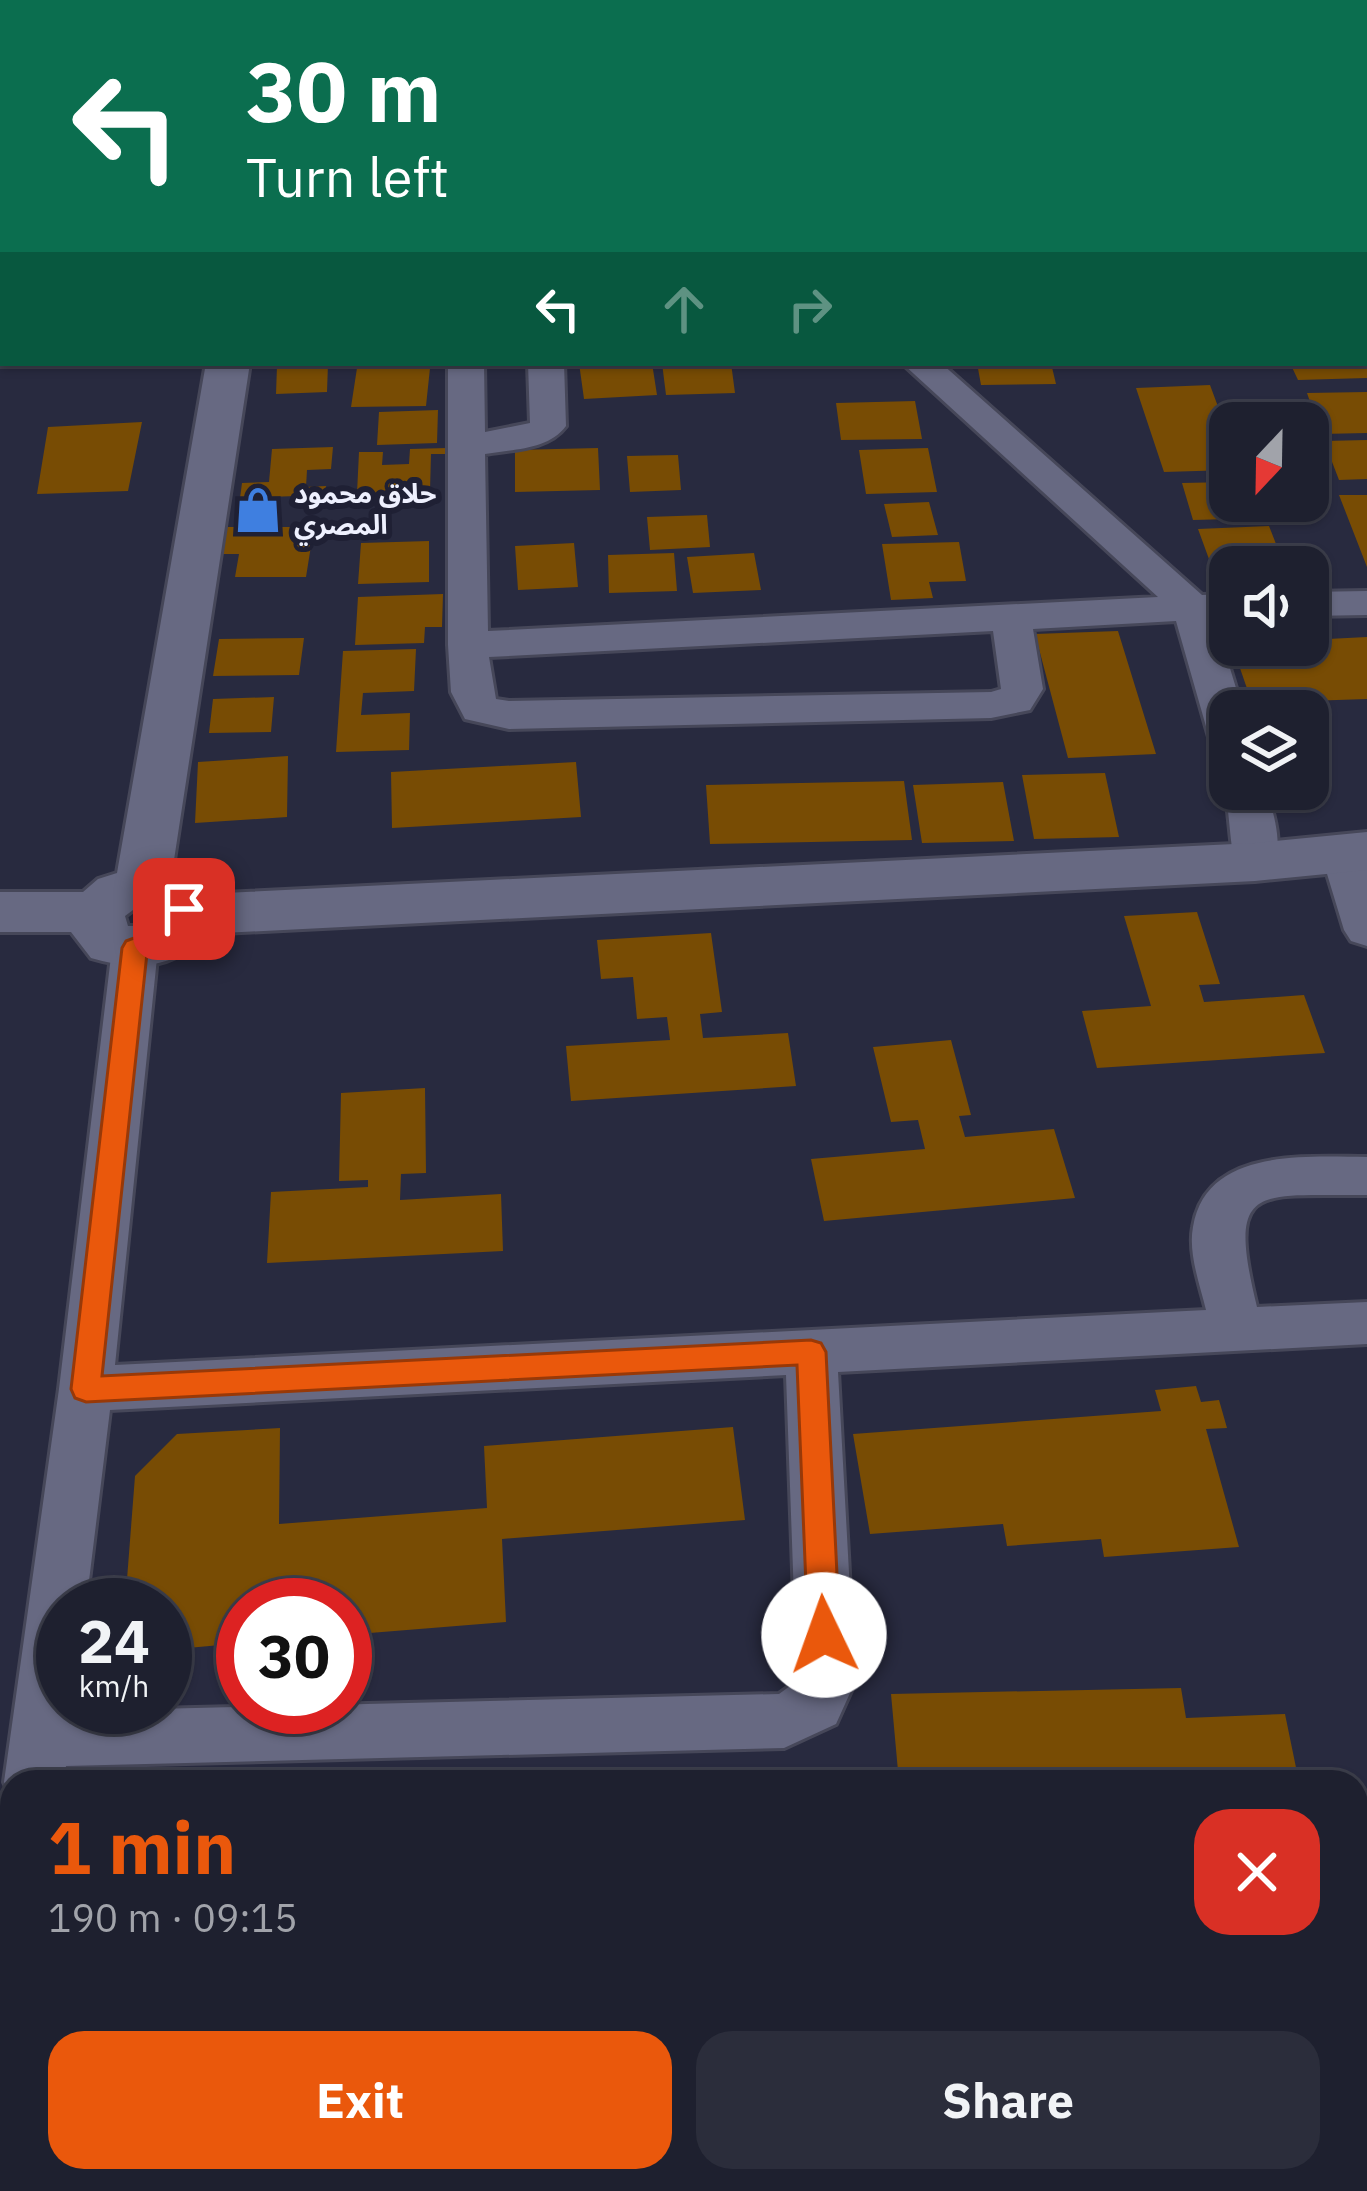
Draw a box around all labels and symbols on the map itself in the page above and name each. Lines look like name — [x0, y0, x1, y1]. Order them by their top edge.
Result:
north arrow — [1209, 402, 1329, 522]
place label: حلاق محمود المصري — [294, 475, 437, 546]
shop icon: حلاق محمود المصري — [233, 485, 283, 535]
pin — [133, 858, 235, 960]
position arrow — [761, 1572, 887, 1698]
speed limit sign: 30 — [216, 1578, 372, 1734]

